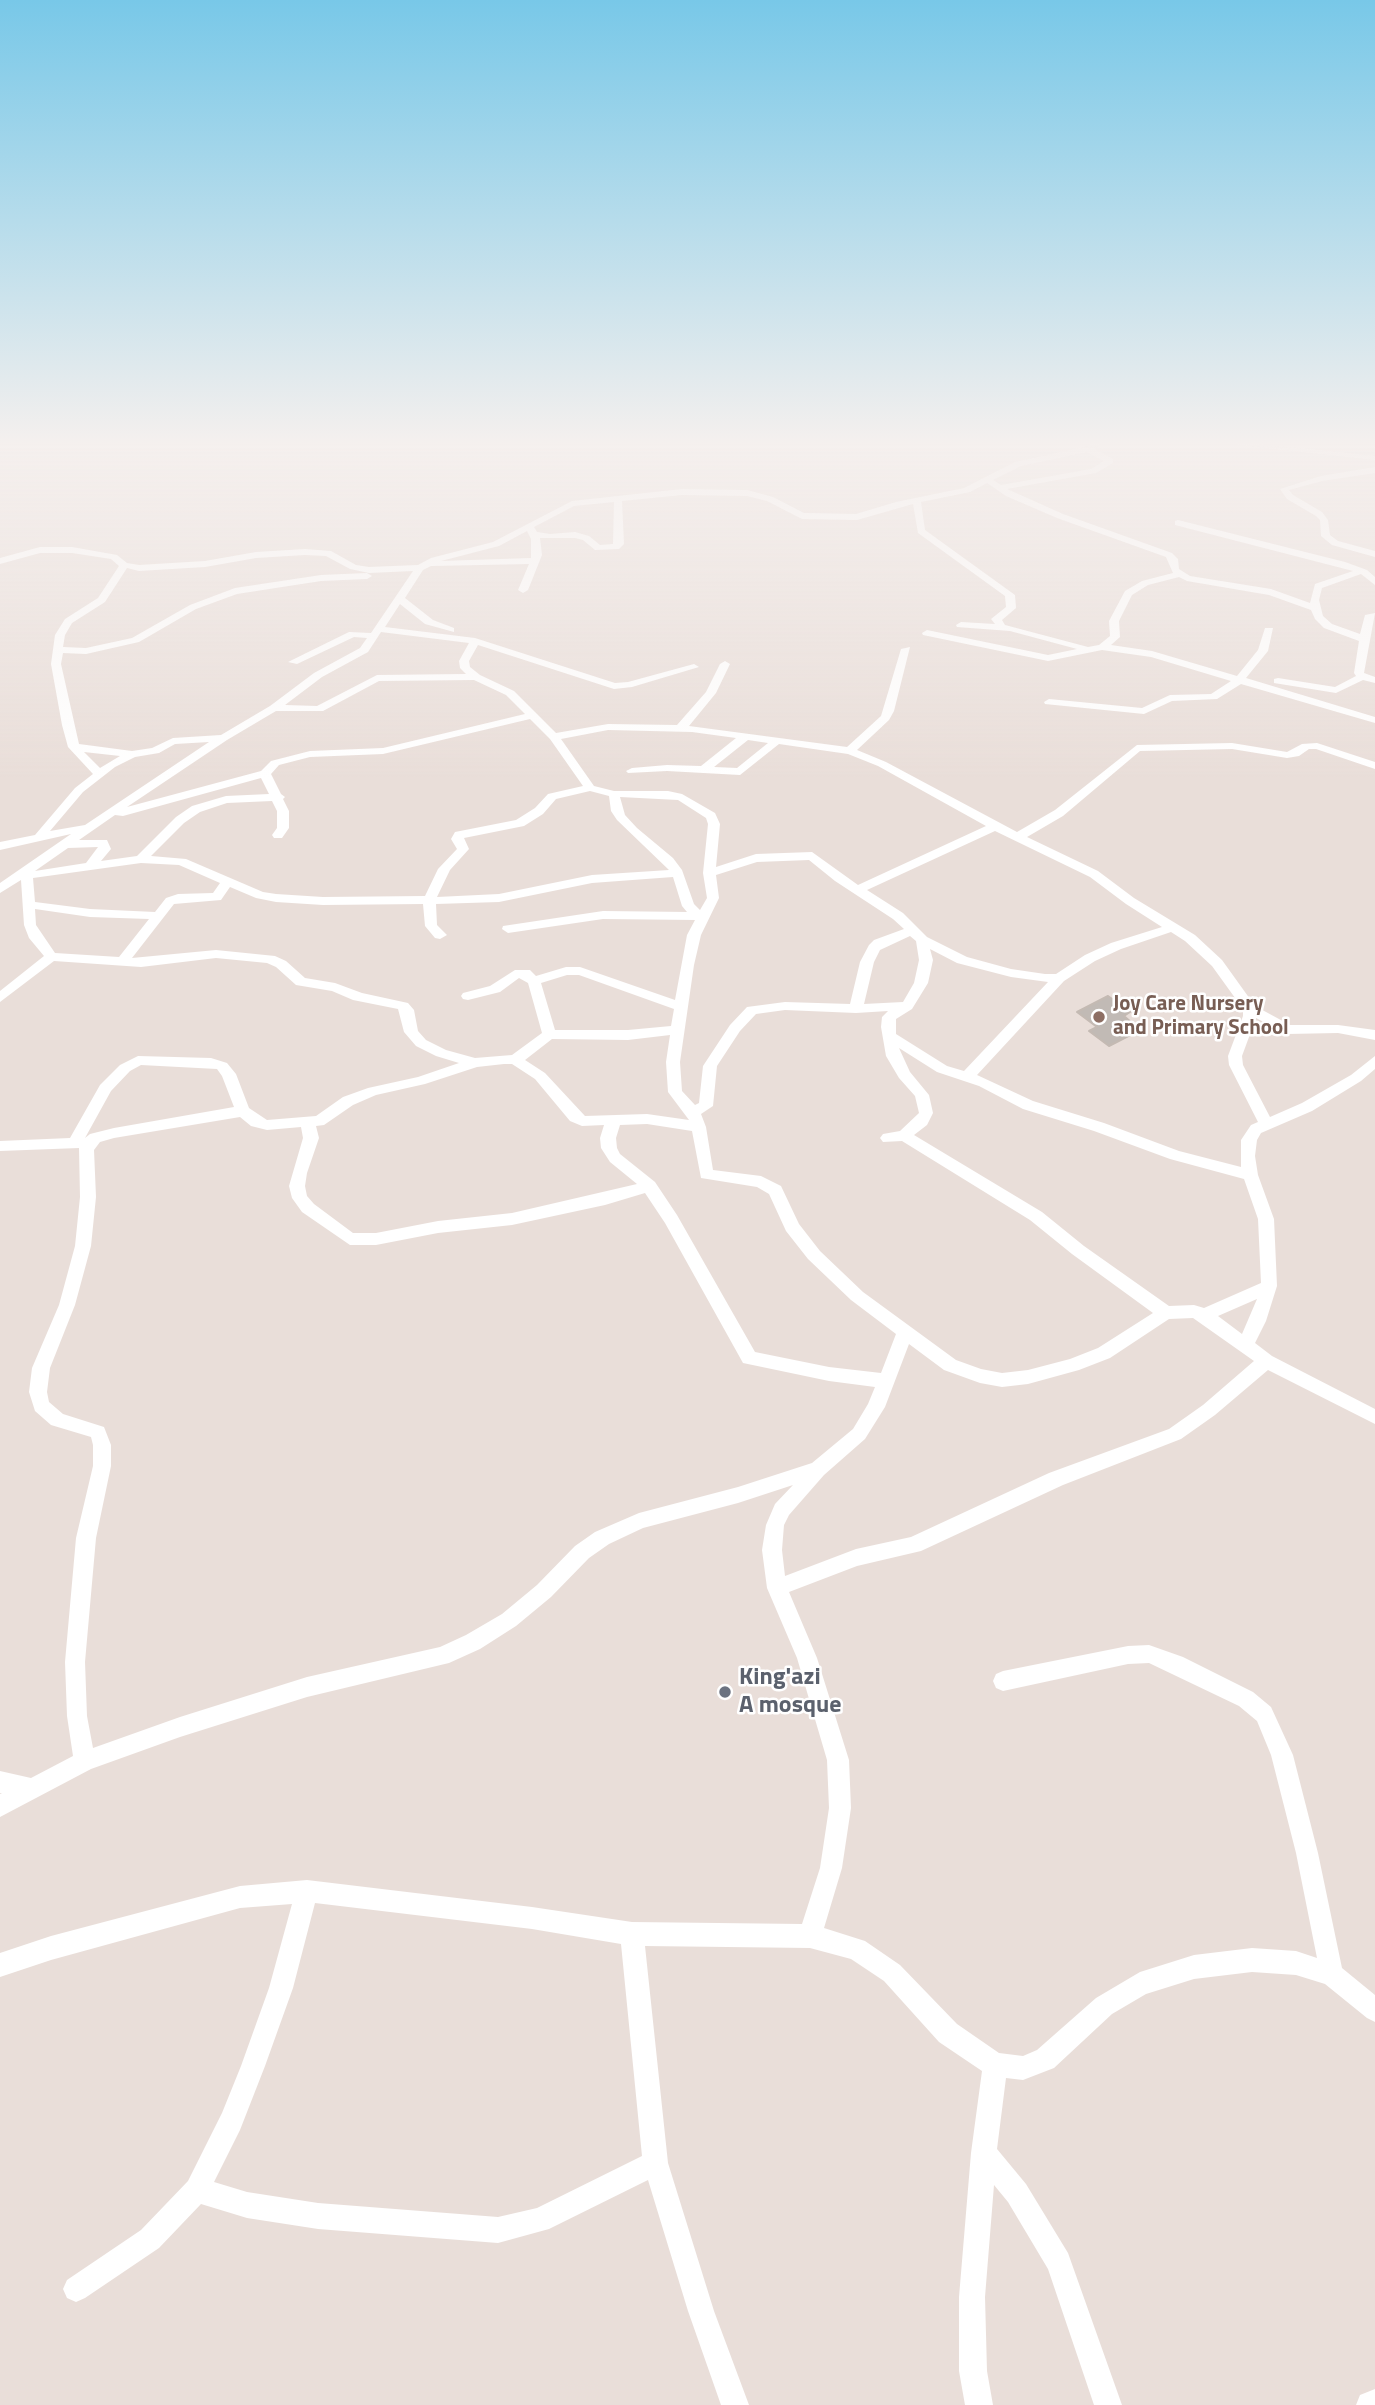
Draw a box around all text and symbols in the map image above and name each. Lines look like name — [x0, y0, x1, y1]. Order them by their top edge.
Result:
place label: Joy Care Nursery and Primary School — [1113, 992, 1289, 1042]
marker: Joy Care Nursery and Primary School — [1091, 1009, 1107, 1025]
place label: King'azi A mosque — [739, 1664, 842, 1720]
marker: King'azi A mosque — [717, 1684, 733, 1700]

